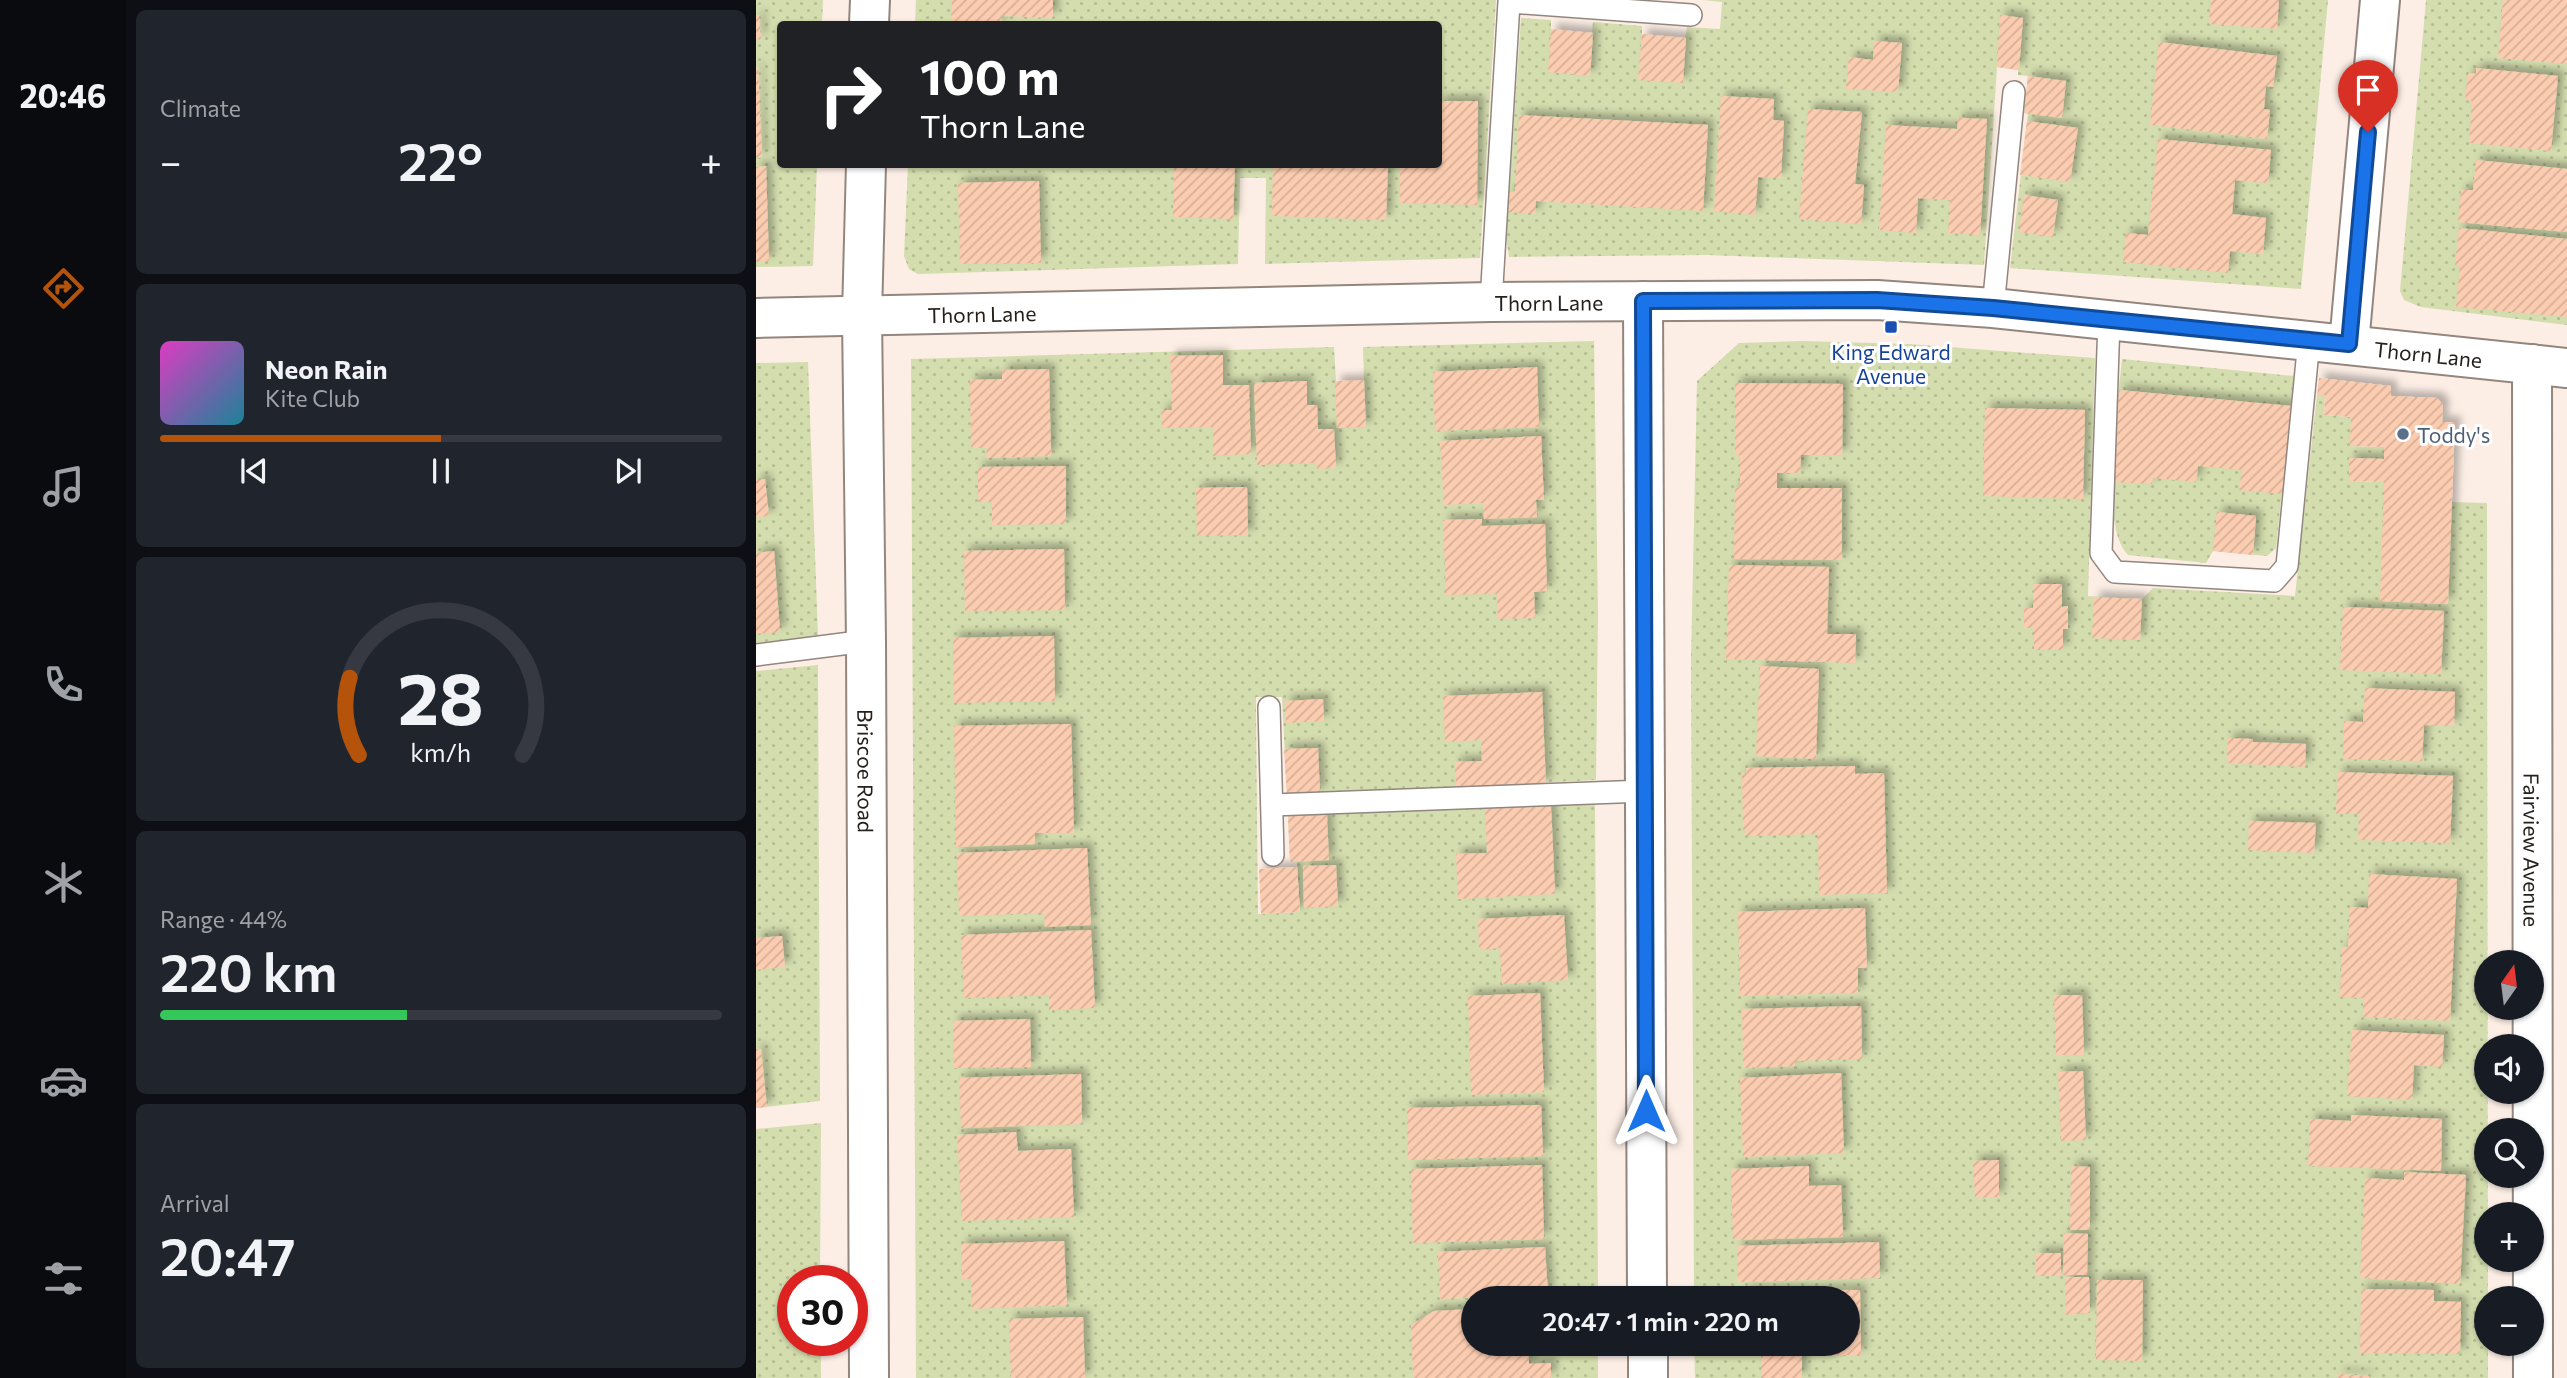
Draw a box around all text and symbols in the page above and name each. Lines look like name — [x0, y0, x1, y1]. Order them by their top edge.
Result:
text: 100 m — [920, 45, 1059, 105]
icon: right — [805, 49, 896, 140]
pin — [2338, 60, 2398, 132]
icon: arrive — [2349, 71, 2387, 109]
text: 20:46 — [19, 75, 107, 115]
text: Climate — [160, 94, 241, 122]
text: Thorn Lane — [920, 105, 1086, 145]
text: 22° — [398, 128, 483, 192]
text: − — [160, 137, 182, 184]
text: + — [700, 137, 722, 184]
icon: directions — [39, 264, 88, 313]
street label: Thorn Lane — [1494, 289, 1603, 314]
street label: Thorn Lane — [927, 299, 1037, 327]
marker: King Edward Avenue — [1883, 319, 1899, 335]
street label: Thorn Lane — [2373, 335, 2484, 372]
place label: King Edward Avenue — [1831, 339, 1951, 388]
text: Neon Rain — [265, 353, 388, 384]
text: Kite Club — [265, 384, 360, 412]
place label: Toddy's — [2417, 422, 2490, 447]
marker: Toddy's — [2395, 426, 2411, 442]
icon: previous — [235, 452, 273, 490]
icon: pause — [422, 452, 460, 490]
icon: next — [609, 452, 647, 490]
icon: music — [39, 462, 88, 511]
text: 28 — [398, 651, 484, 740]
icon: phone — [39, 660, 88, 709]
street label: Briscoe Road — [854, 709, 879, 833]
text: km/h — [411, 737, 471, 767]
street label: Fairview Avenue — [2520, 773, 2545, 927]
icon: climate — [39, 858, 88, 907]
text: Range · 44% — [160, 905, 287, 933]
text: 220 km — [160, 939, 337, 1003]
north arrow — [2474, 950, 2544, 1020]
map controls — [2474, 950, 2544, 1356]
button: sound — [2474, 1034, 2544, 1104]
icon: car — [39, 1056, 88, 1105]
position arrow — [1609, 1074, 1683, 1148]
button: search — [2474, 1118, 2544, 1188]
text: Arrival — [160, 1189, 230, 1217]
button: + — [2474, 1202, 2544, 1272]
text: 20:47 — [160, 1223, 296, 1287]
icon: filters — [39, 1254, 88, 1303]
speed limit sign: 30 — [777, 1265, 868, 1356]
button: − — [2474, 1286, 2544, 1356]
text: 20:47 · 1 min · 220 m — [1542, 1305, 1779, 1336]

